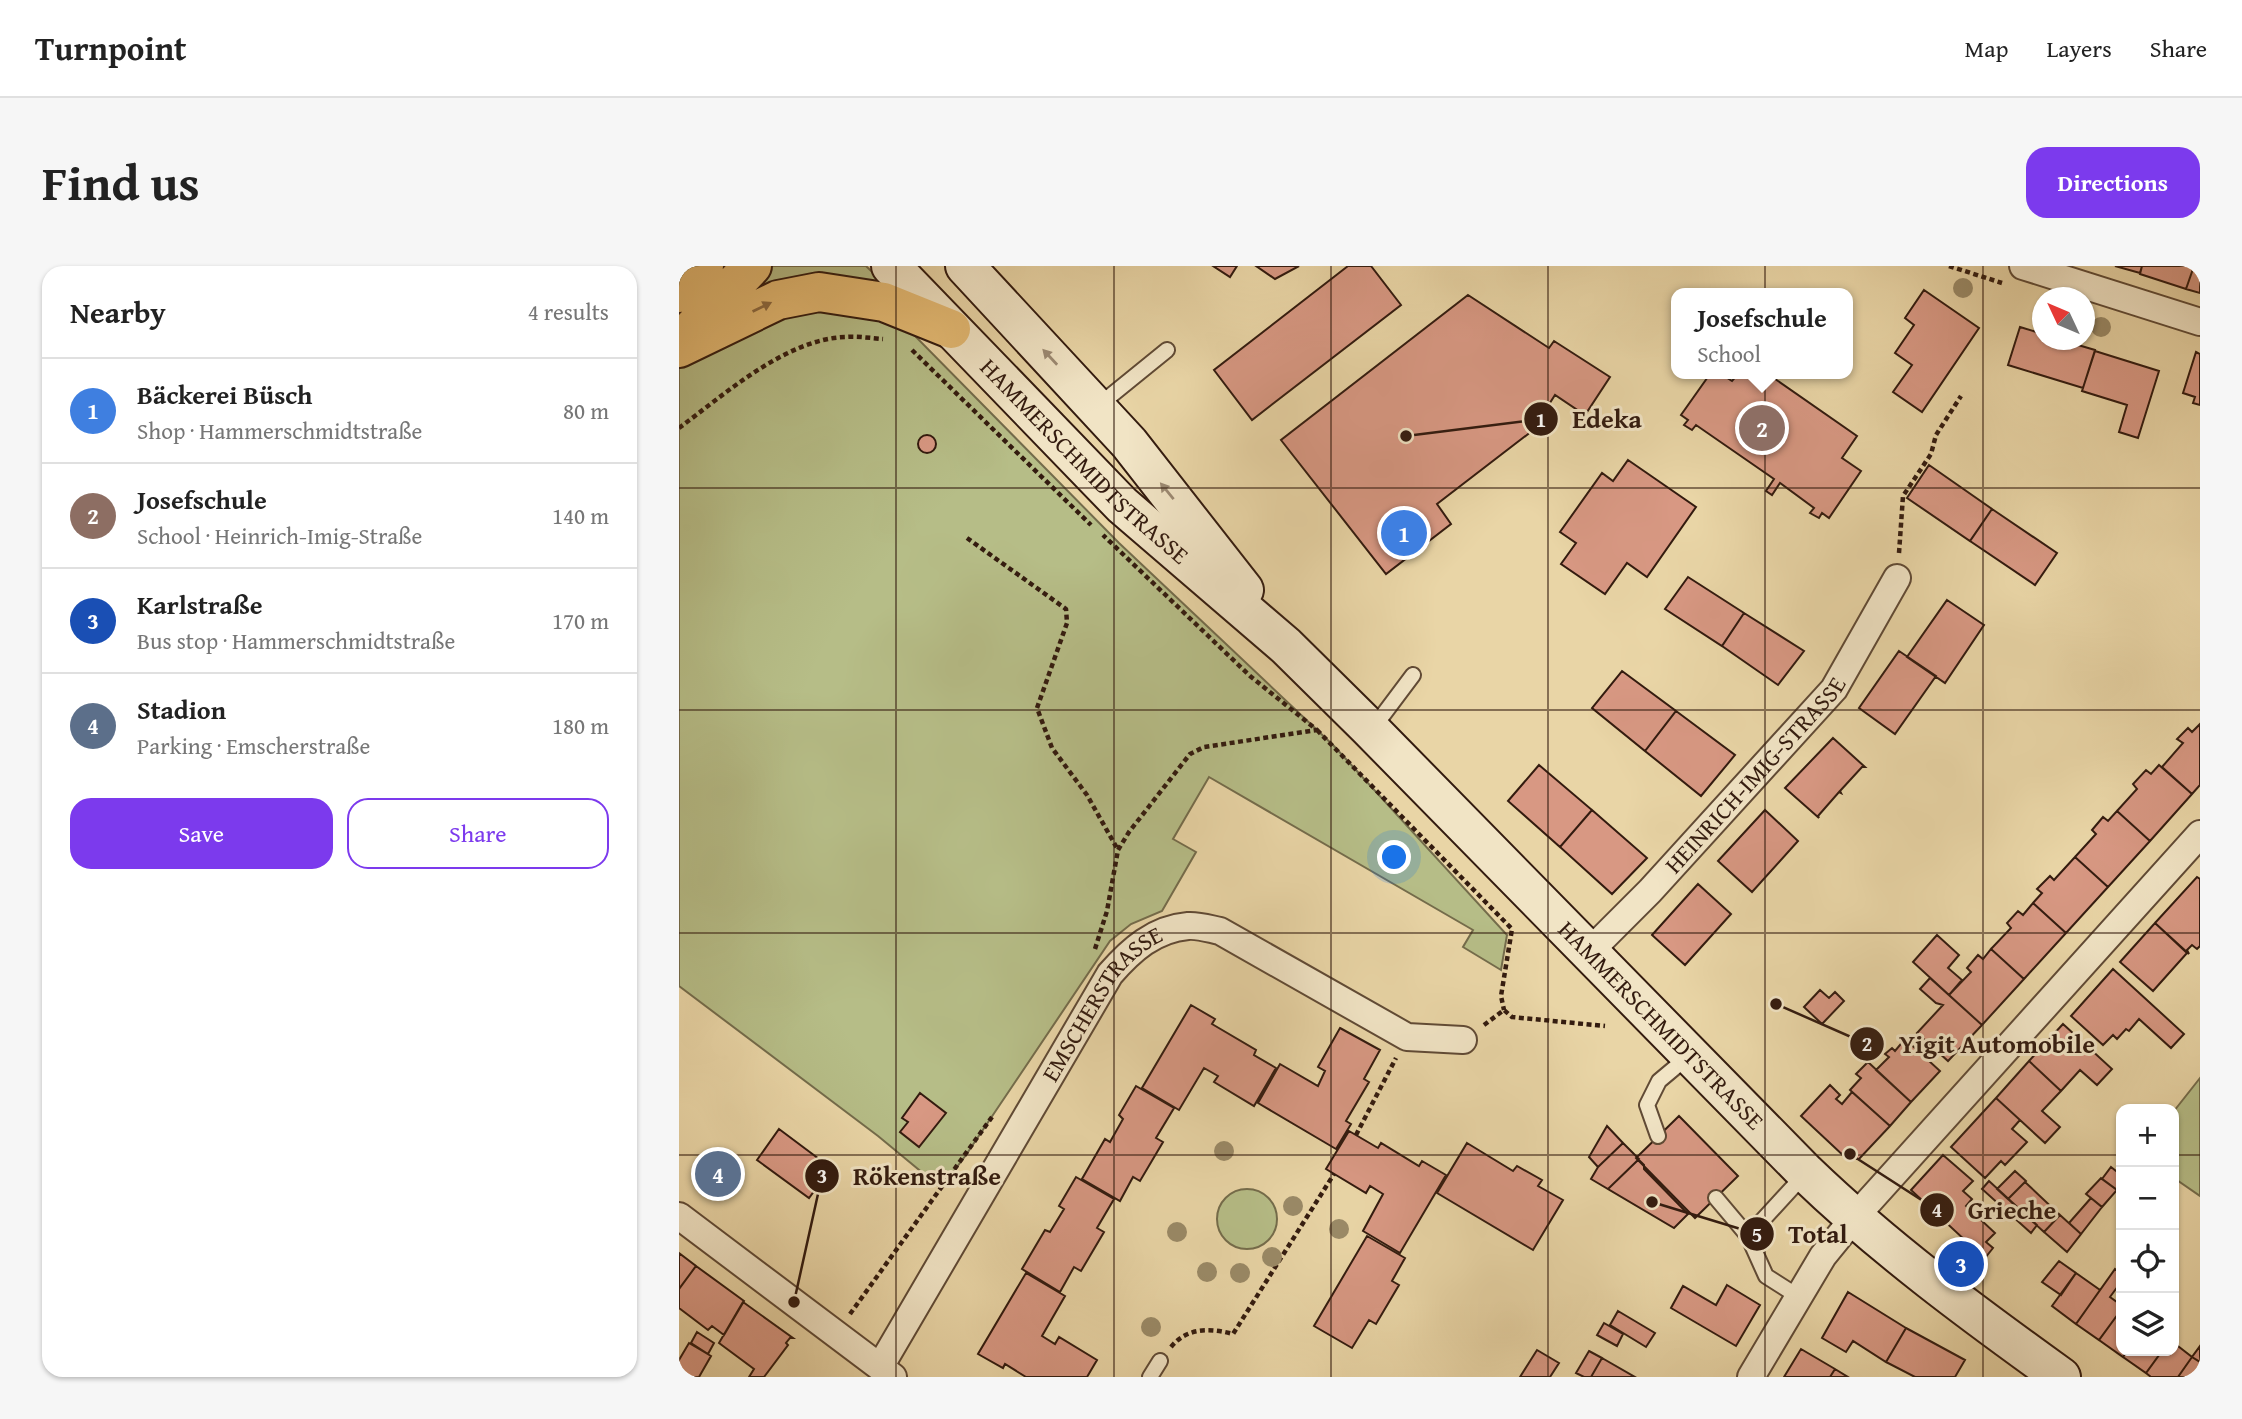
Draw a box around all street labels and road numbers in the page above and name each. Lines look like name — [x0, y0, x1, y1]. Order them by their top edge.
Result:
street label: HAMMERSCHMIDTSTRASSE — [972, 350, 1197, 572]
street label: HEINRICH-IMIG-STRASSE — [1656, 670, 1854, 881]
street label: HAMMERSCHMIDTSTRASSE — [1550, 913, 1772, 1137]
street label: EMSCHERSTRASSE — [1033, 917, 1168, 1088]

